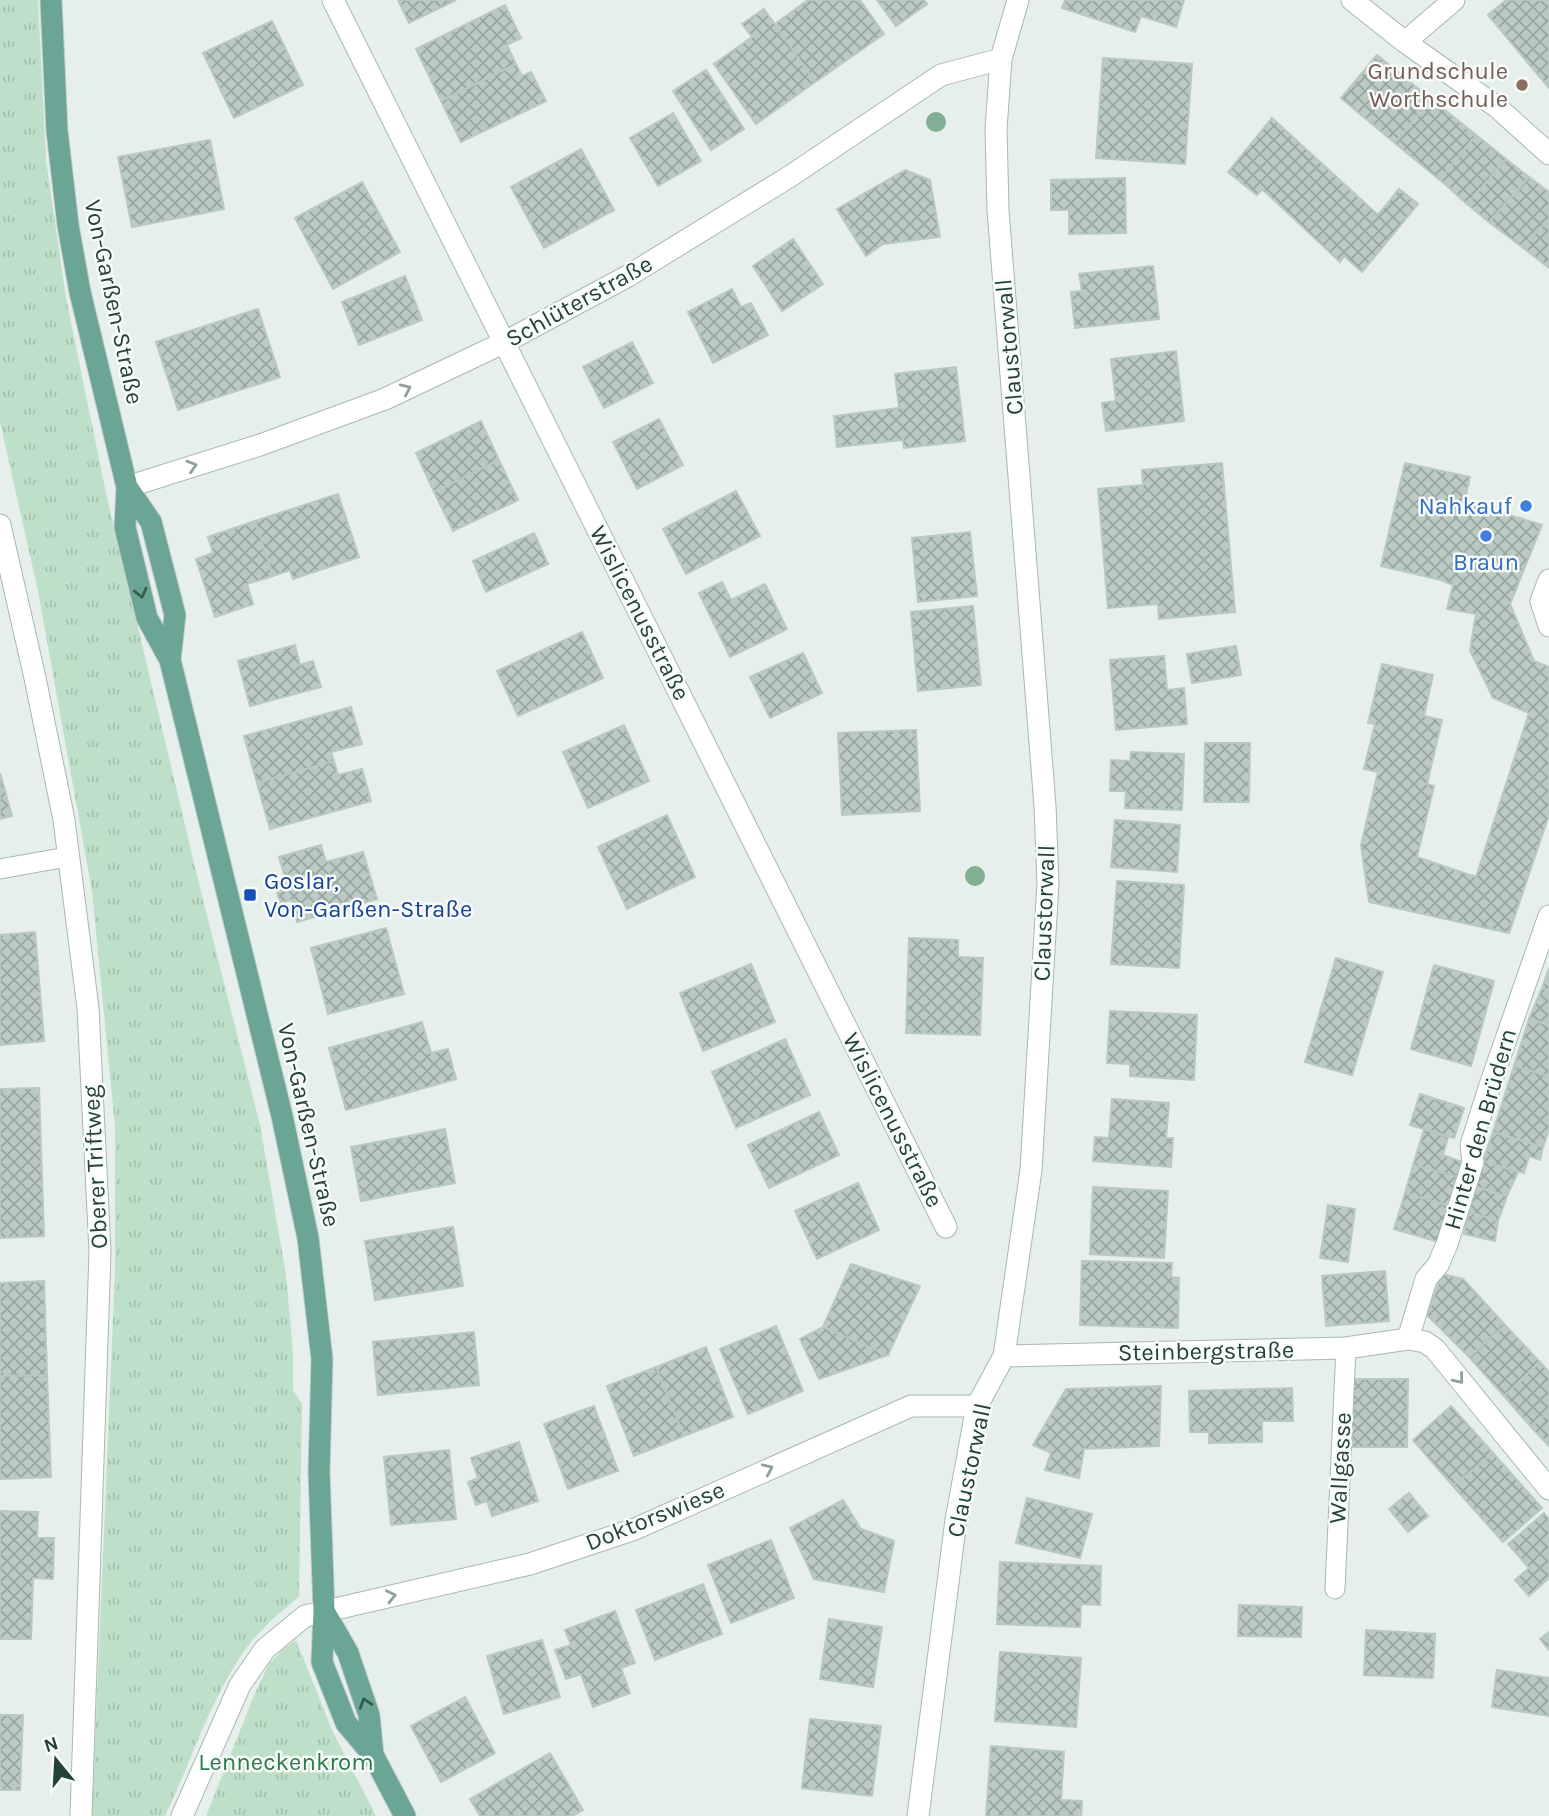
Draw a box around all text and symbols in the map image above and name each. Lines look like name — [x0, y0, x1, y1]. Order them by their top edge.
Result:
place label: Grundschule Worthschule — [1368, 57, 1508, 113]
marker: Grundschule Worthschule — [1514, 77, 1530, 93]
street label: Von-Garßen-Straße — [79, 197, 149, 407]
street label: Schlüterstraße — [501, 249, 657, 353]
street label: Claustorwall — [989, 278, 1029, 416]
one-way arrow — [399, 384, 411, 398]
one-way arrow — [185, 460, 197, 475]
place label: Nahkauf — [1418, 492, 1513, 520]
marker: Nahkauf — [1518, 498, 1534, 514]
street label: Wislicenusstraße — [584, 521, 696, 705]
marker: Braun — [1478, 528, 1494, 544]
place label: Braun — [1453, 548, 1519, 576]
one-way arrow — [133, 587, 147, 599]
street label: Claustorwall — [1028, 844, 1060, 982]
place label: Goslar, Von-Garßen-Straße — [264, 867, 472, 923]
marker: Goslar, Von-Garßen-Straße — [242, 887, 258, 903]
street label: Von-Garßen-Straße — [272, 1020, 346, 1230]
street label: Hinter den Brüdern — [1438, 1025, 1522, 1233]
street label: Wislicenusstraße — [837, 1028, 949, 1212]
street label: Oberer Triftweg — [77, 1084, 113, 1250]
street label: Steinbergstraße — [1118, 1335, 1294, 1367]
one-way arrow — [1451, 1371, 1464, 1383]
street label: Claustorwall — [941, 1400, 997, 1540]
street label: Wallgasse — [1323, 1412, 1357, 1524]
one-way arrow — [761, 1463, 773, 1477]
street label: Doktorswiese — [581, 1475, 729, 1557]
one-way arrow — [385, 1590, 397, 1604]
one-way arrow — [359, 1697, 373, 1710]
north arrow — [21, 1725, 91, 1795]
text: N — [41, 1732, 61, 1757]
park label: Lenneckenkrom — [198, 1748, 374, 1776]

